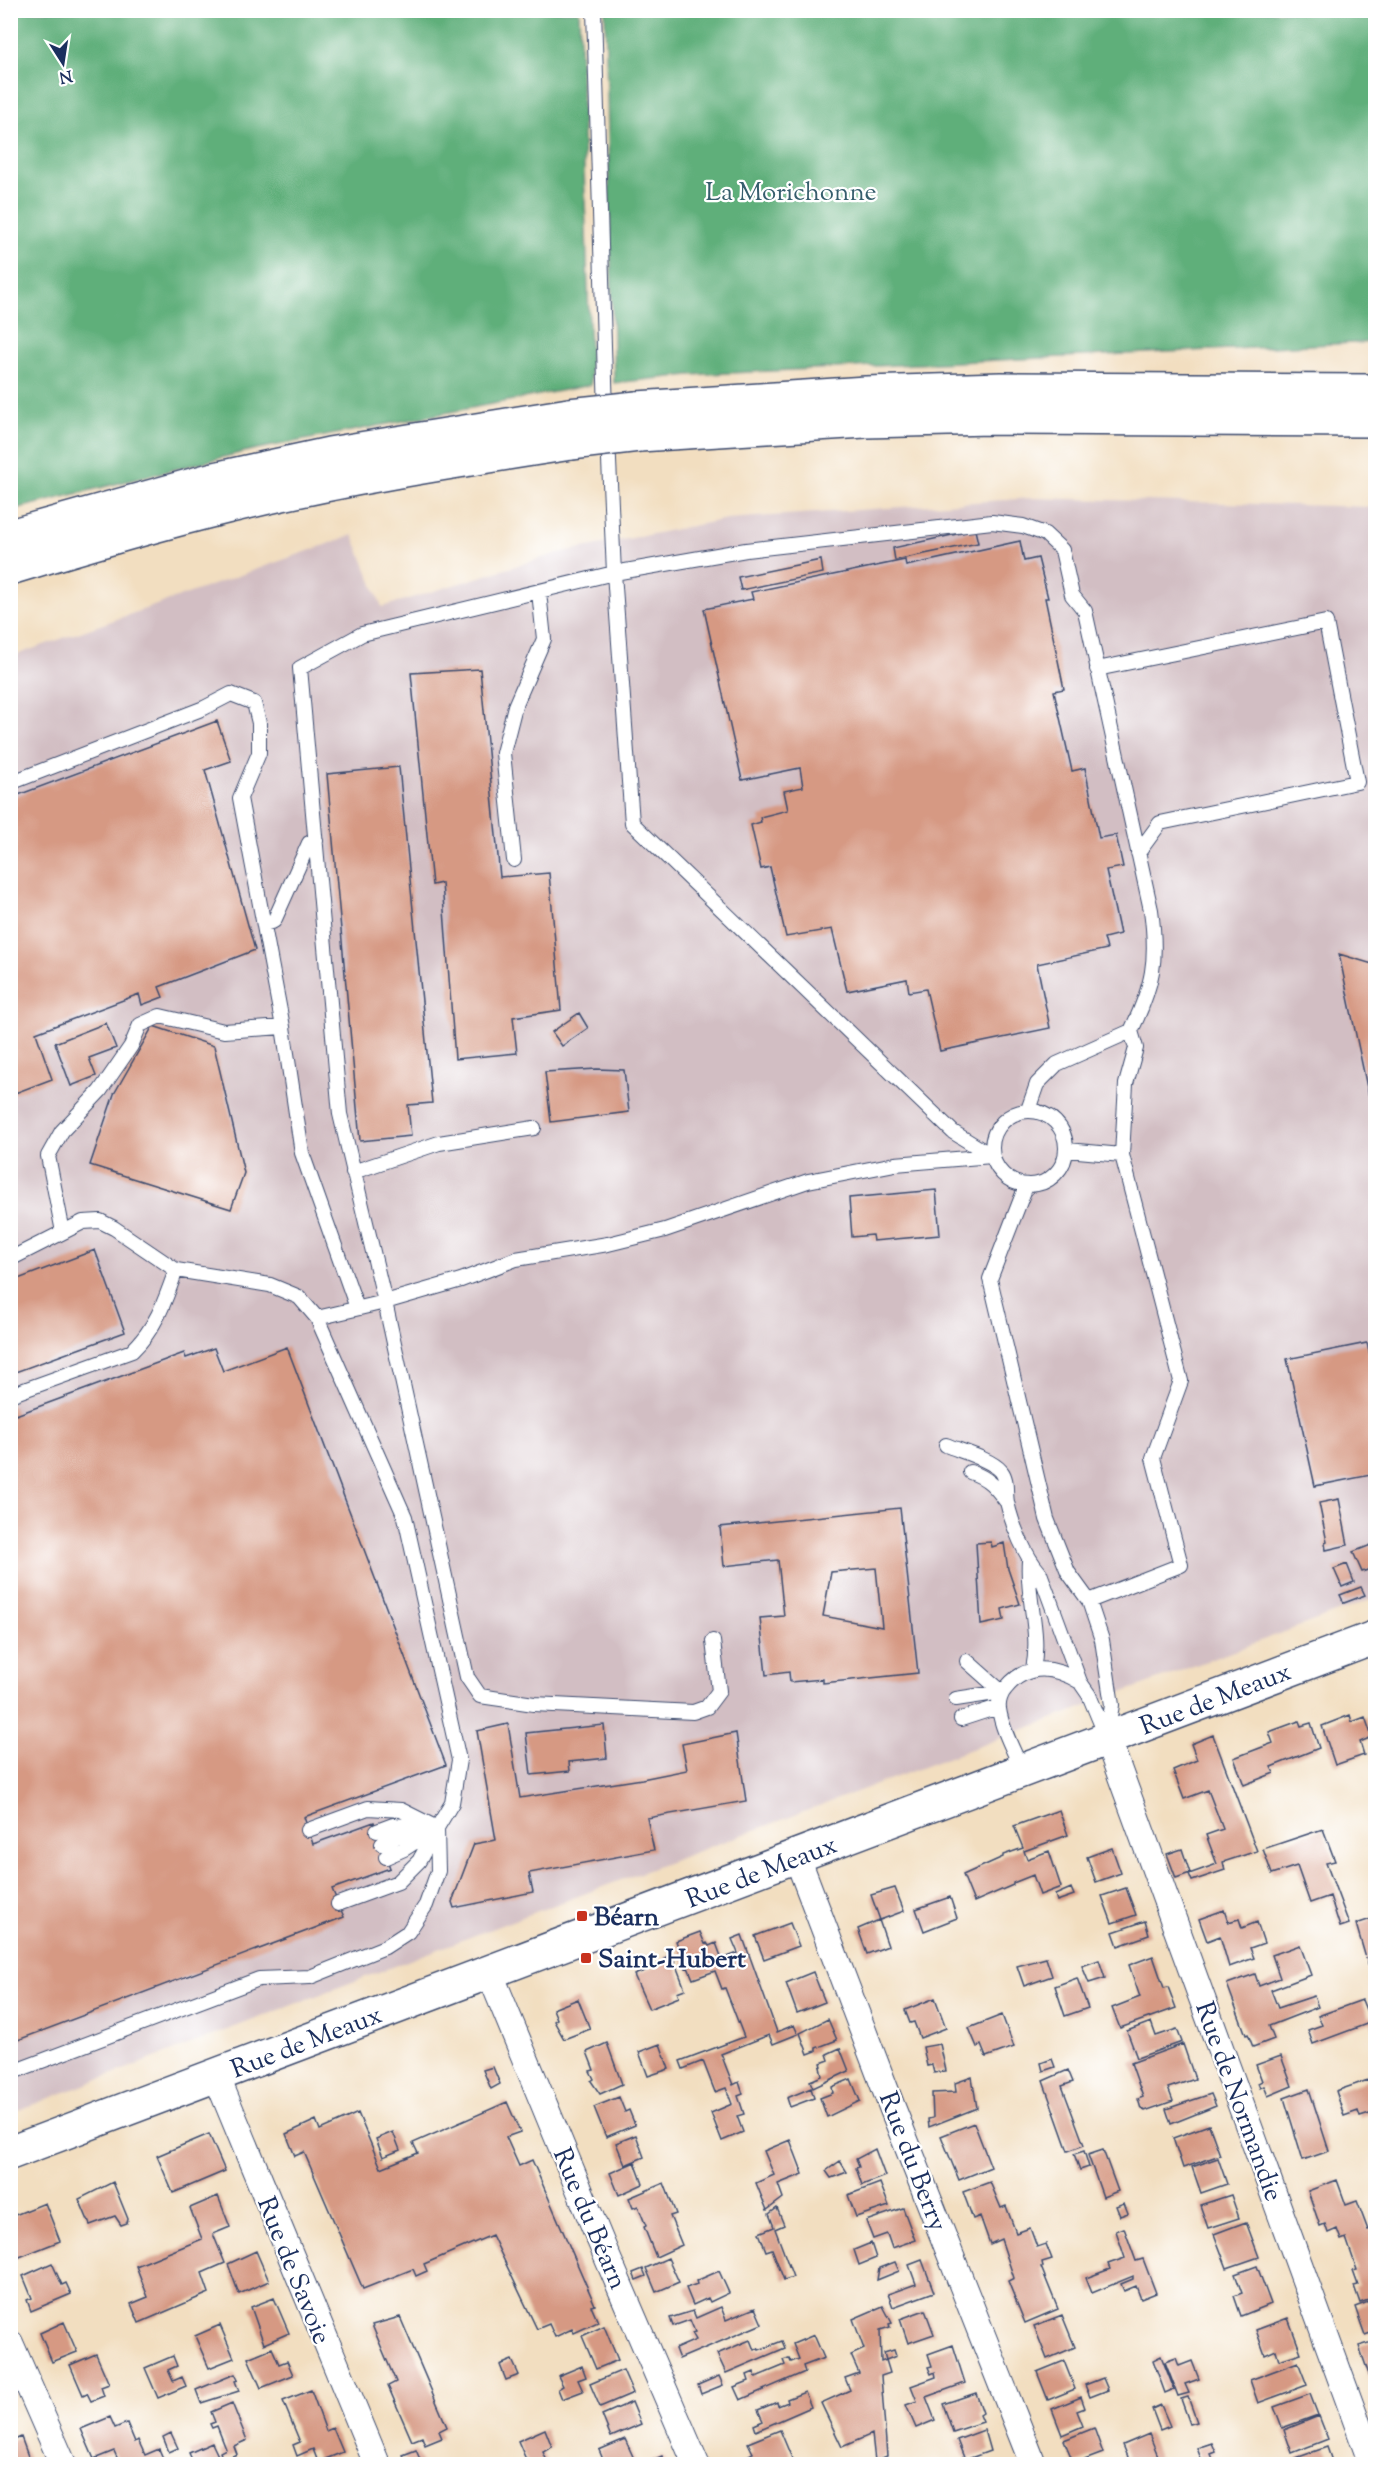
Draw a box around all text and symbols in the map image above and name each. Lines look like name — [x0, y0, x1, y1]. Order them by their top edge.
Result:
north arrow — [33, 33, 93, 93]
text: N — [57, 63, 74, 88]
park label: La Morichonne — [705, 175, 877, 212]
street label: Rue de Meaux — [1135, 1655, 1297, 1746]
street label: Rue de Meaux — [681, 1828, 843, 1919]
place label: Béarn — [594, 1900, 660, 1937]
marker: Béarn — [575, 1909, 589, 1923]
place label: Saint-Hubert — [598, 1942, 746, 1979]
marker: Saint-Hubert — [579, 1951, 593, 1965]
street label: Rue de Normandie — [1184, 1997, 1291, 2207]
street label: Rue de Meaux — [226, 1998, 388, 2089]
street label: Rue du Berry — [868, 2087, 955, 2237]
street label: Rue du Béarn — [542, 2142, 635, 2296]
street label: Rue de Savoie — [246, 2192, 339, 2350]

